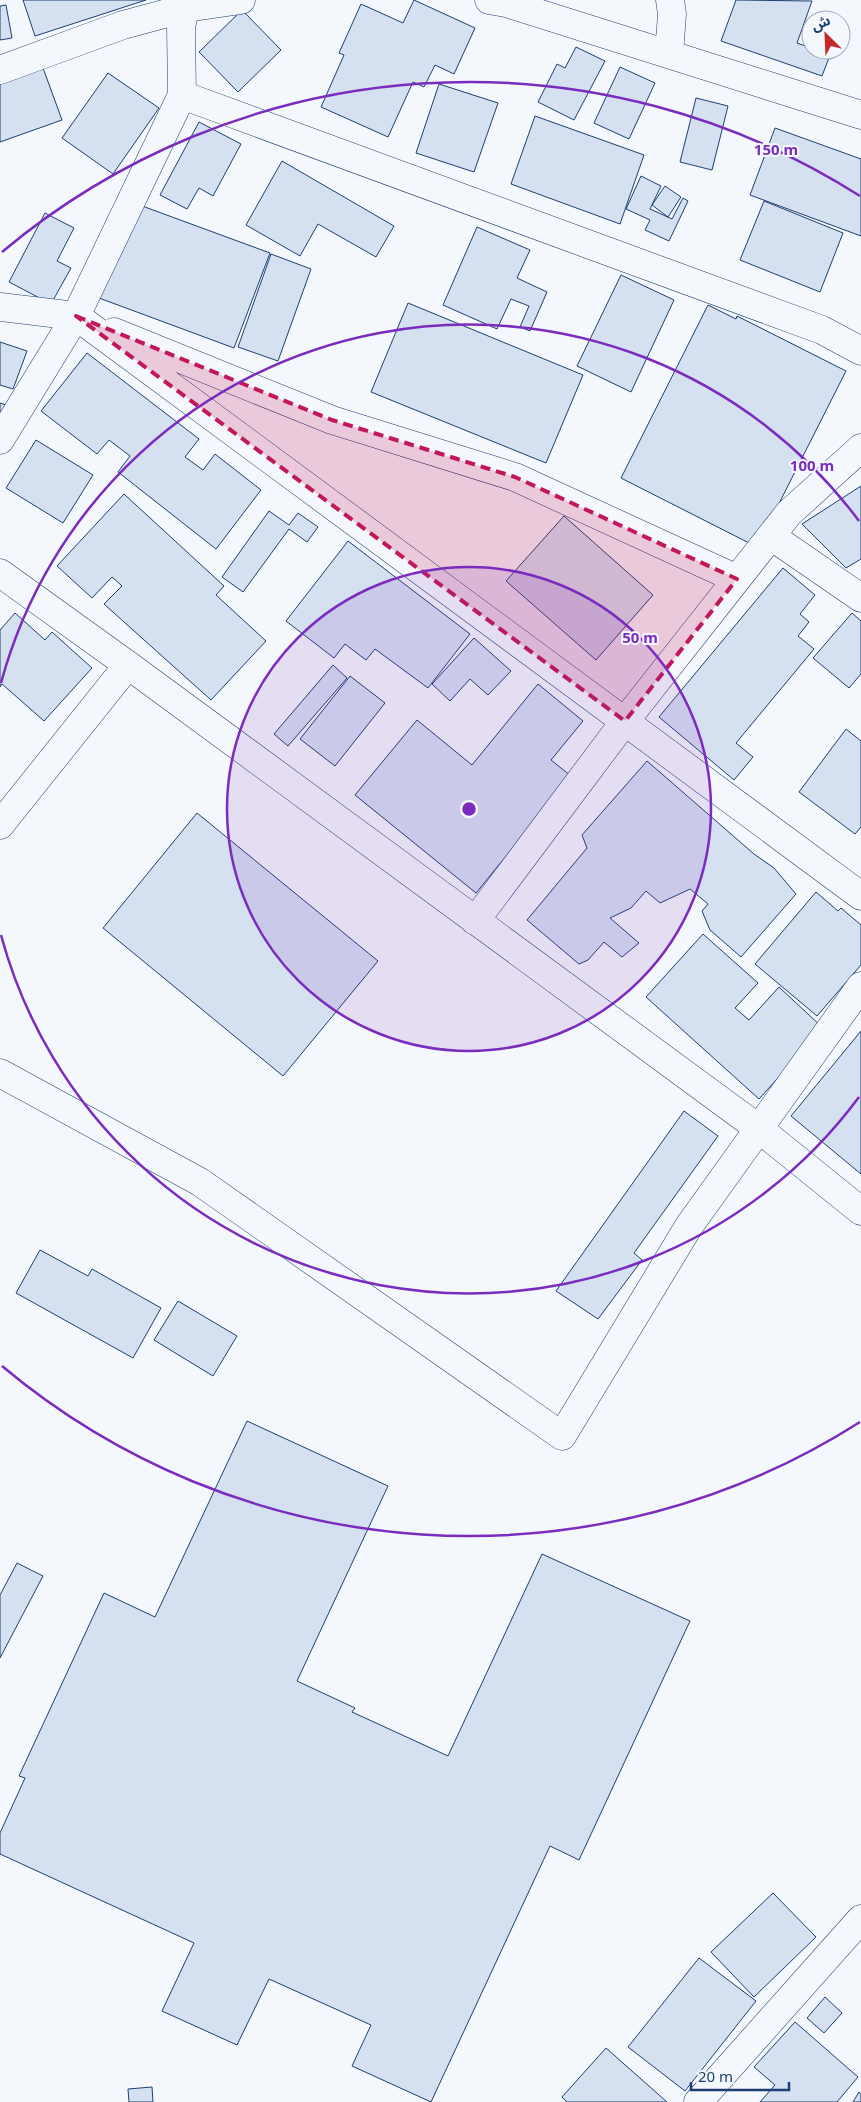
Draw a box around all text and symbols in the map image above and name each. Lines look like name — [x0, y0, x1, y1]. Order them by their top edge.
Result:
north arrow — [801, 10, 851, 60]
text: ش — [808, 10, 833, 35]
text: 150 m — [754, 139, 798, 159]
text: 100 m — [790, 455, 834, 475]
text: 50 m — [622, 627, 658, 647]
centre of rings — [460, 800, 478, 818]
scale bar — [691, 2060, 788, 2092]
text: 20 m — [698, 2066, 733, 2086]

